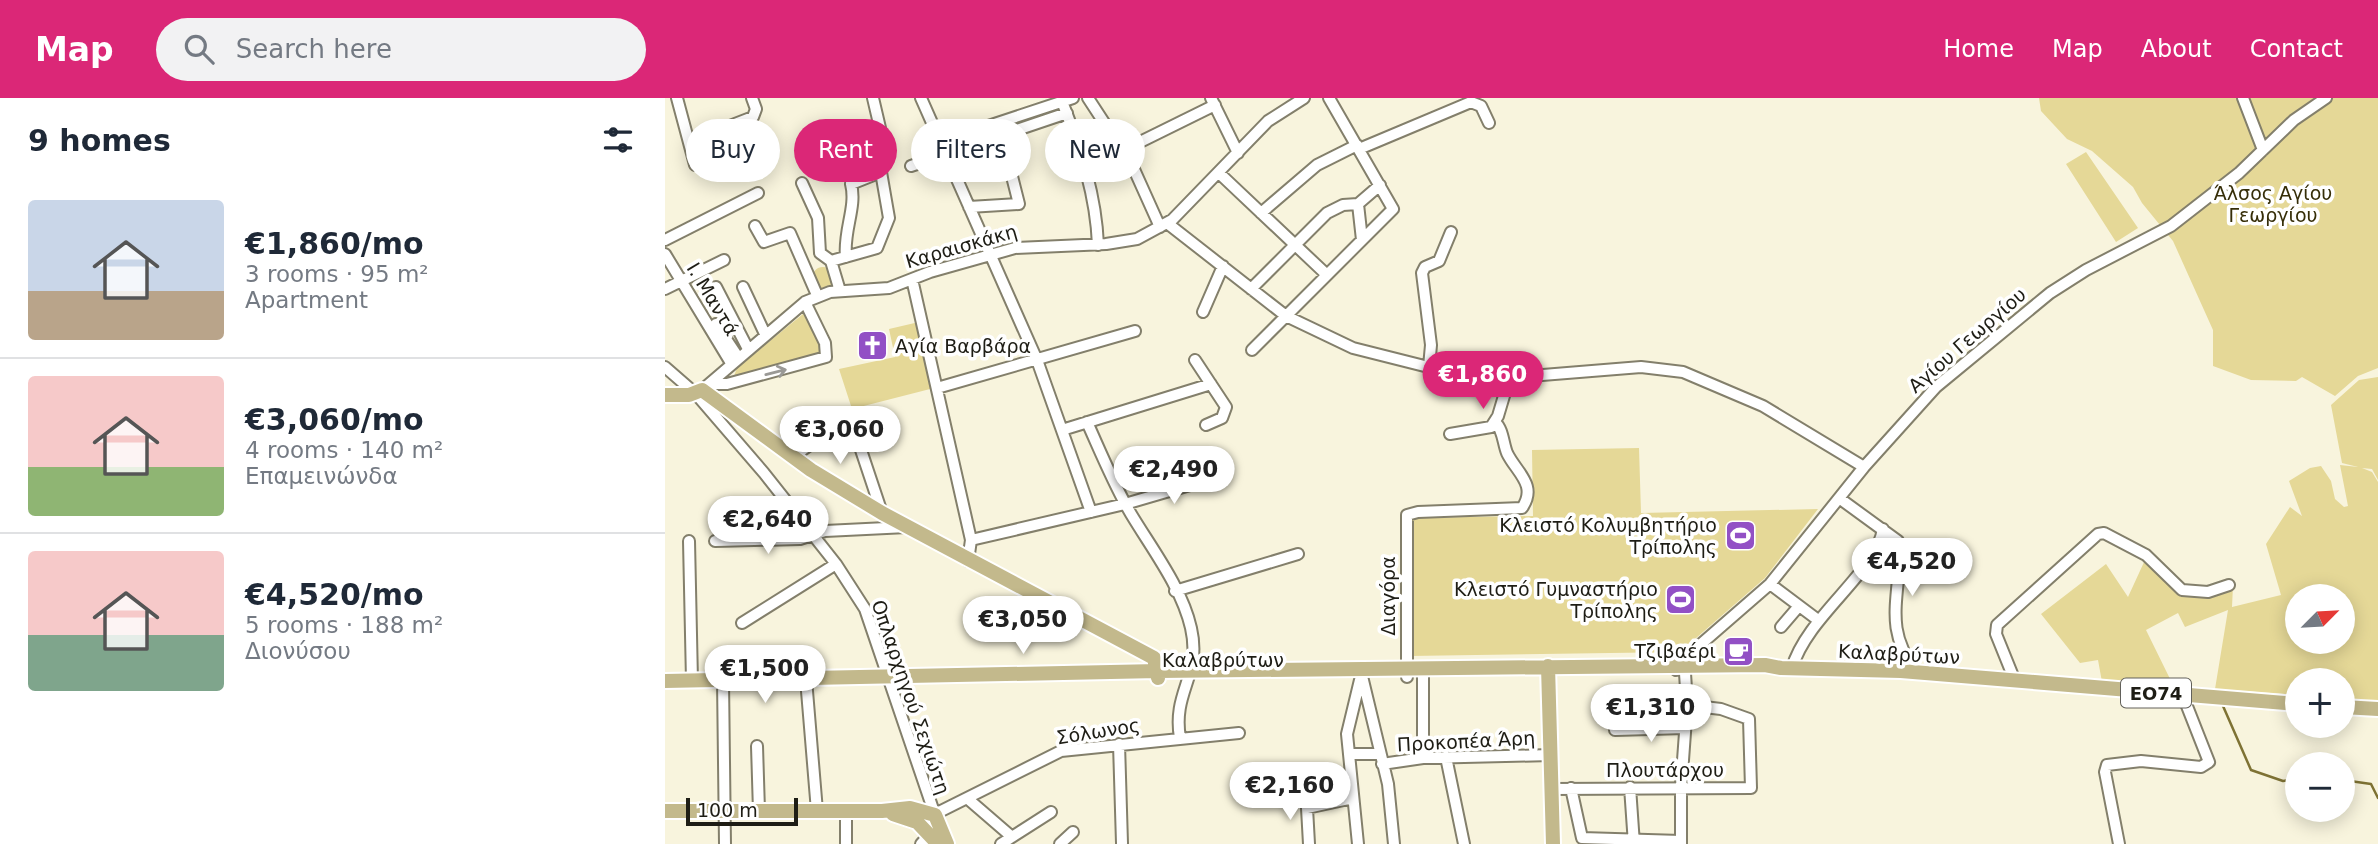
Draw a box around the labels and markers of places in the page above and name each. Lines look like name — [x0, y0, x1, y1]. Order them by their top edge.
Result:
church icon: Αγία Βαρβάρα — [855, 329, 889, 363]
place label: Αγία Βαρβάρα — [895, 335, 1031, 357]
pin: €1,860 — [1426, 352, 1540, 411]
pin: €3,060 — [783, 406, 897, 466]
pin: €2,490 — [1117, 446, 1231, 506]
pin: €2,640 — [711, 496, 825, 556]
place label: Κλειστό Κολυμβητήριο Τρίπολης — [1499, 514, 1717, 558]
sports icon: Κλειστό Κολυμβητήριο Τρίπολης — [1723, 519, 1757, 553]
pin: €4,520 — [1855, 538, 1969, 598]
place label: Κλειστό Γυμναστήριο Τρίπολης — [1454, 578, 1658, 622]
sports icon: Κλειστό Γυμναστήριο Τρίπολης — [1664, 583, 1698, 617]
pin: €3,050 — [966, 596, 1080, 656]
cafe icon: Τζιβαέρι — [1722, 634, 1756, 668]
place label: Τζιβαέρι — [1633, 640, 1716, 662]
pin: €1,500 — [708, 646, 822, 705]
pin: €1,310 — [1594, 684, 1708, 744]
pin: €2,160 — [1233, 762, 1347, 822]

